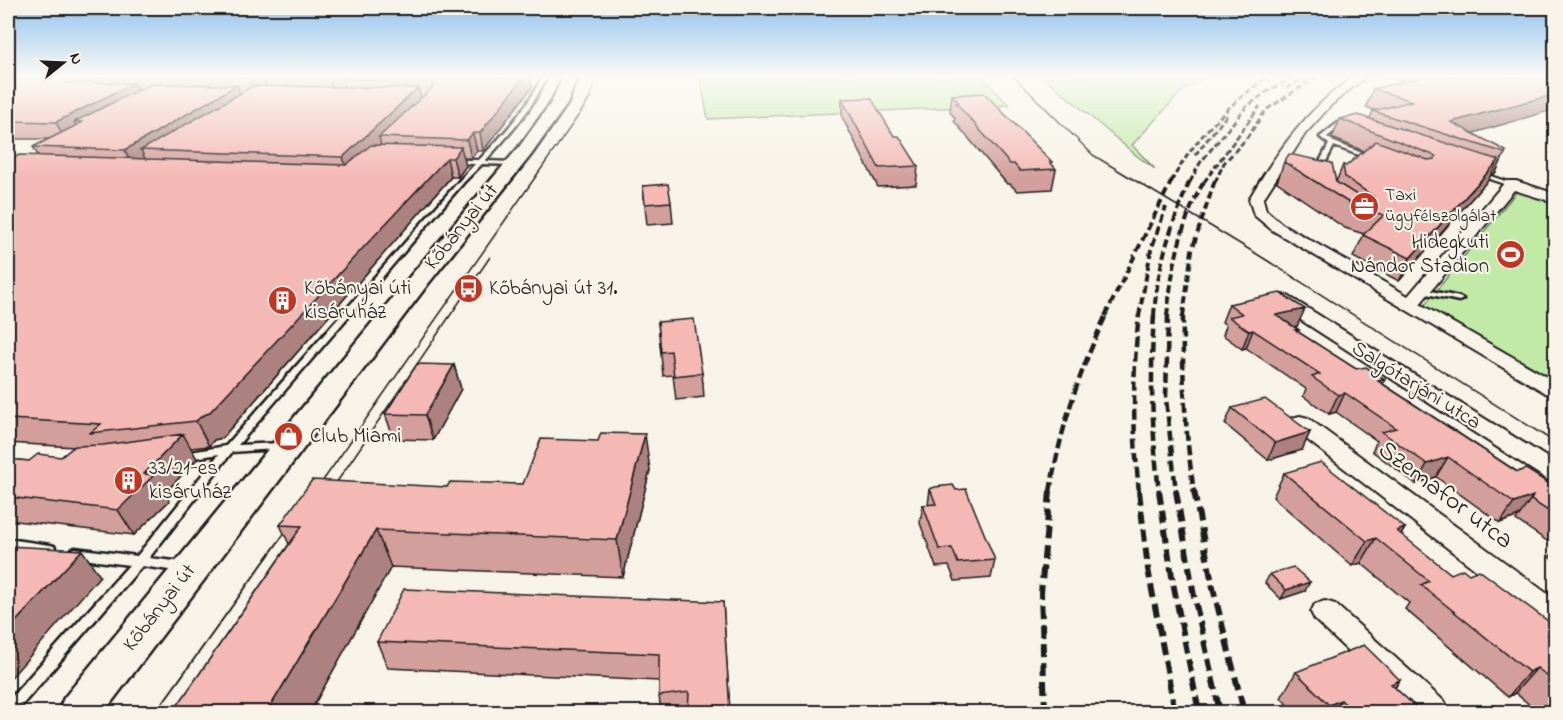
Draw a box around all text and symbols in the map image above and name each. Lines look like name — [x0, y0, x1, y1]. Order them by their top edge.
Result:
north arrow — [33, 33, 93, 93]
text: N — [62, 50, 89, 68]
street label: Kőbányai út — [418, 177, 508, 278]
place label: Taxi ügyfélszolgálat — [1385, 183, 1496, 231]
office icon: Taxi ügyfélszolgálat — [1348, 190, 1380, 222]
place label: Hidegkuti Nándor Stadion — [1351, 228, 1489, 282]
sports icon: Hidegkuti Nándor Stadion — [1494, 239, 1526, 271]
bus stop icon: Kőbányai út 31. — [452, 273, 484, 305]
place label: Kőbányai úti kisáruház — [304, 274, 411, 328]
place label: Kőbányai út 31. — [489, 274, 617, 306]
building icon: Kőbányai úti kisáruház — [267, 285, 299, 317]
street label: Salgótarjáni utca — [1344, 334, 1486, 440]
shop icon: Club Miami — [273, 421, 305, 453]
place label: Club Miami — [310, 422, 401, 452]
street label: Szemafor utca — [1369, 432, 1521, 560]
place label: 33/21-es kisáruház — [149, 454, 231, 508]
building icon: 33/21-es kisáruház — [112, 465, 144, 497]
street label: Kőbányai út — [116, 558, 205, 659]

